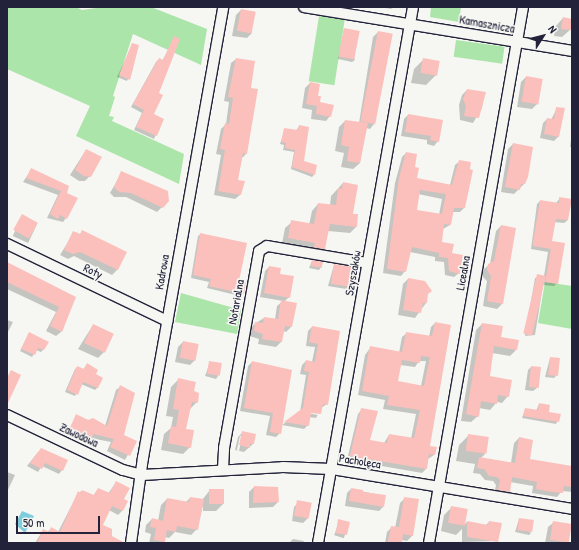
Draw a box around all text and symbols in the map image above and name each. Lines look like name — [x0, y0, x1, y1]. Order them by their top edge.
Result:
street label: Kamasznicza — [458, 12, 516, 36]
north arrow — [523, 16, 563, 56]
text: N — [545, 22, 560, 35]
street label: Szyszaków — [342, 249, 364, 297]
street label: Kadrowa — [152, 253, 172, 291]
street label: Licealna — [453, 255, 473, 291]
street label: Roty — [81, 260, 105, 282]
street label: Notarialna — [225, 278, 247, 326]
street label: Zawodowa — [57, 420, 101, 450]
street label: Pacholęca — [338, 451, 382, 471]
scale bar — [18, 508, 102, 534]
text: 50 m — [23, 514, 44, 531]

